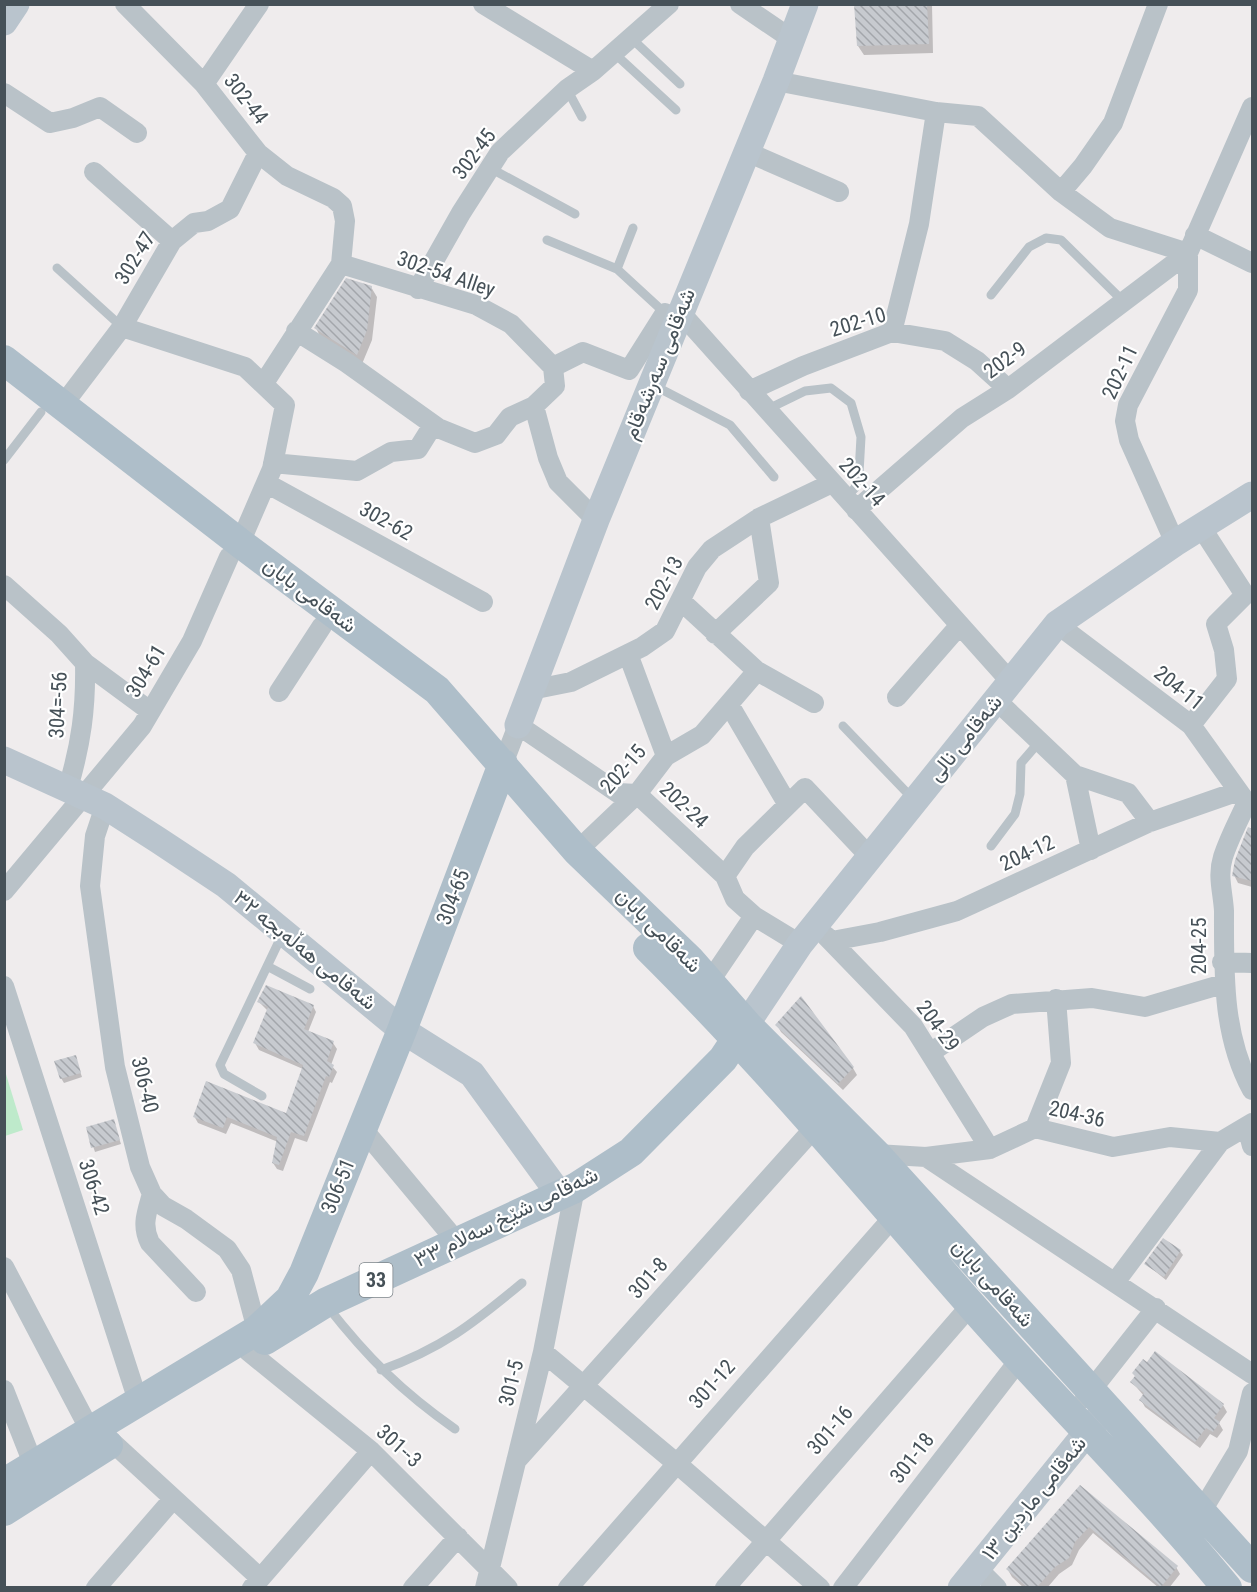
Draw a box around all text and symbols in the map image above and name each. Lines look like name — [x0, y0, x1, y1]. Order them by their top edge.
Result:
street label: 302-44 — [219, 69, 273, 129]
street label: 302-45 — [447, 124, 501, 184]
street label: 302-47 — [110, 227, 160, 289]
street label: 302-54 Alley — [394, 246, 498, 302]
street label: شەقامی سەرشەقام — [618, 285, 702, 444]
street label: 202-10 — [827, 302, 889, 342]
street label: 202-9 — [979, 337, 1031, 383]
street label: 202-11 — [1097, 341, 1143, 403]
street label: 202-14 — [834, 453, 890, 511]
street label: 302-62 — [355, 497, 417, 545]
street label: شەقامی بابان — [259, 552, 361, 638]
street label: 202-13 — [640, 552, 688, 614]
street label: 304-61 — [121, 640, 171, 702]
street label: 204-11 — [1149, 661, 1209, 715]
street label: 304=-56 — [44, 671, 72, 739]
street label: شەقامی نالی — [923, 690, 1007, 786]
street label: 202-15 — [595, 740, 651, 798]
street label: 202-24 — [655, 777, 713, 833]
street label: 204-12 — [996, 830, 1058, 876]
street label: 304-65 — [432, 866, 474, 928]
street label: شەقامی بابان — [612, 883, 706, 977]
street label: شەقامی هەڵەبجە ٣٢ — [229, 884, 382, 1015]
street label: 204-25 — [1187, 917, 1211, 975]
street label: 204-29 — [912, 996, 964, 1056]
street label: 306-40 — [126, 1054, 164, 1116]
street label: 204-36 — [1047, 1096, 1107, 1132]
street label: 306-51 — [316, 1155, 360, 1217]
street label: 306-42 — [74, 1156, 114, 1218]
street label: شەقامی شێخ سەلام ٣٣ — [410, 1162, 603, 1274]
street label: شەقامی بابان — [947, 1234, 1039, 1332]
street label: 301-8 — [623, 1253, 673, 1303]
road number: 33 — [360, 1263, 392, 1297]
street label: 301-12 — [684, 1355, 740, 1413]
street label: 301-5 — [494, 1357, 528, 1409]
street label: 301-16 — [802, 1401, 858, 1459]
street label: 301--3 — [372, 1420, 426, 1472]
street label: 301-18 — [885, 1428, 939, 1488]
street label: شەقامی ماردین ١٣ — [977, 1431, 1092, 1565]

